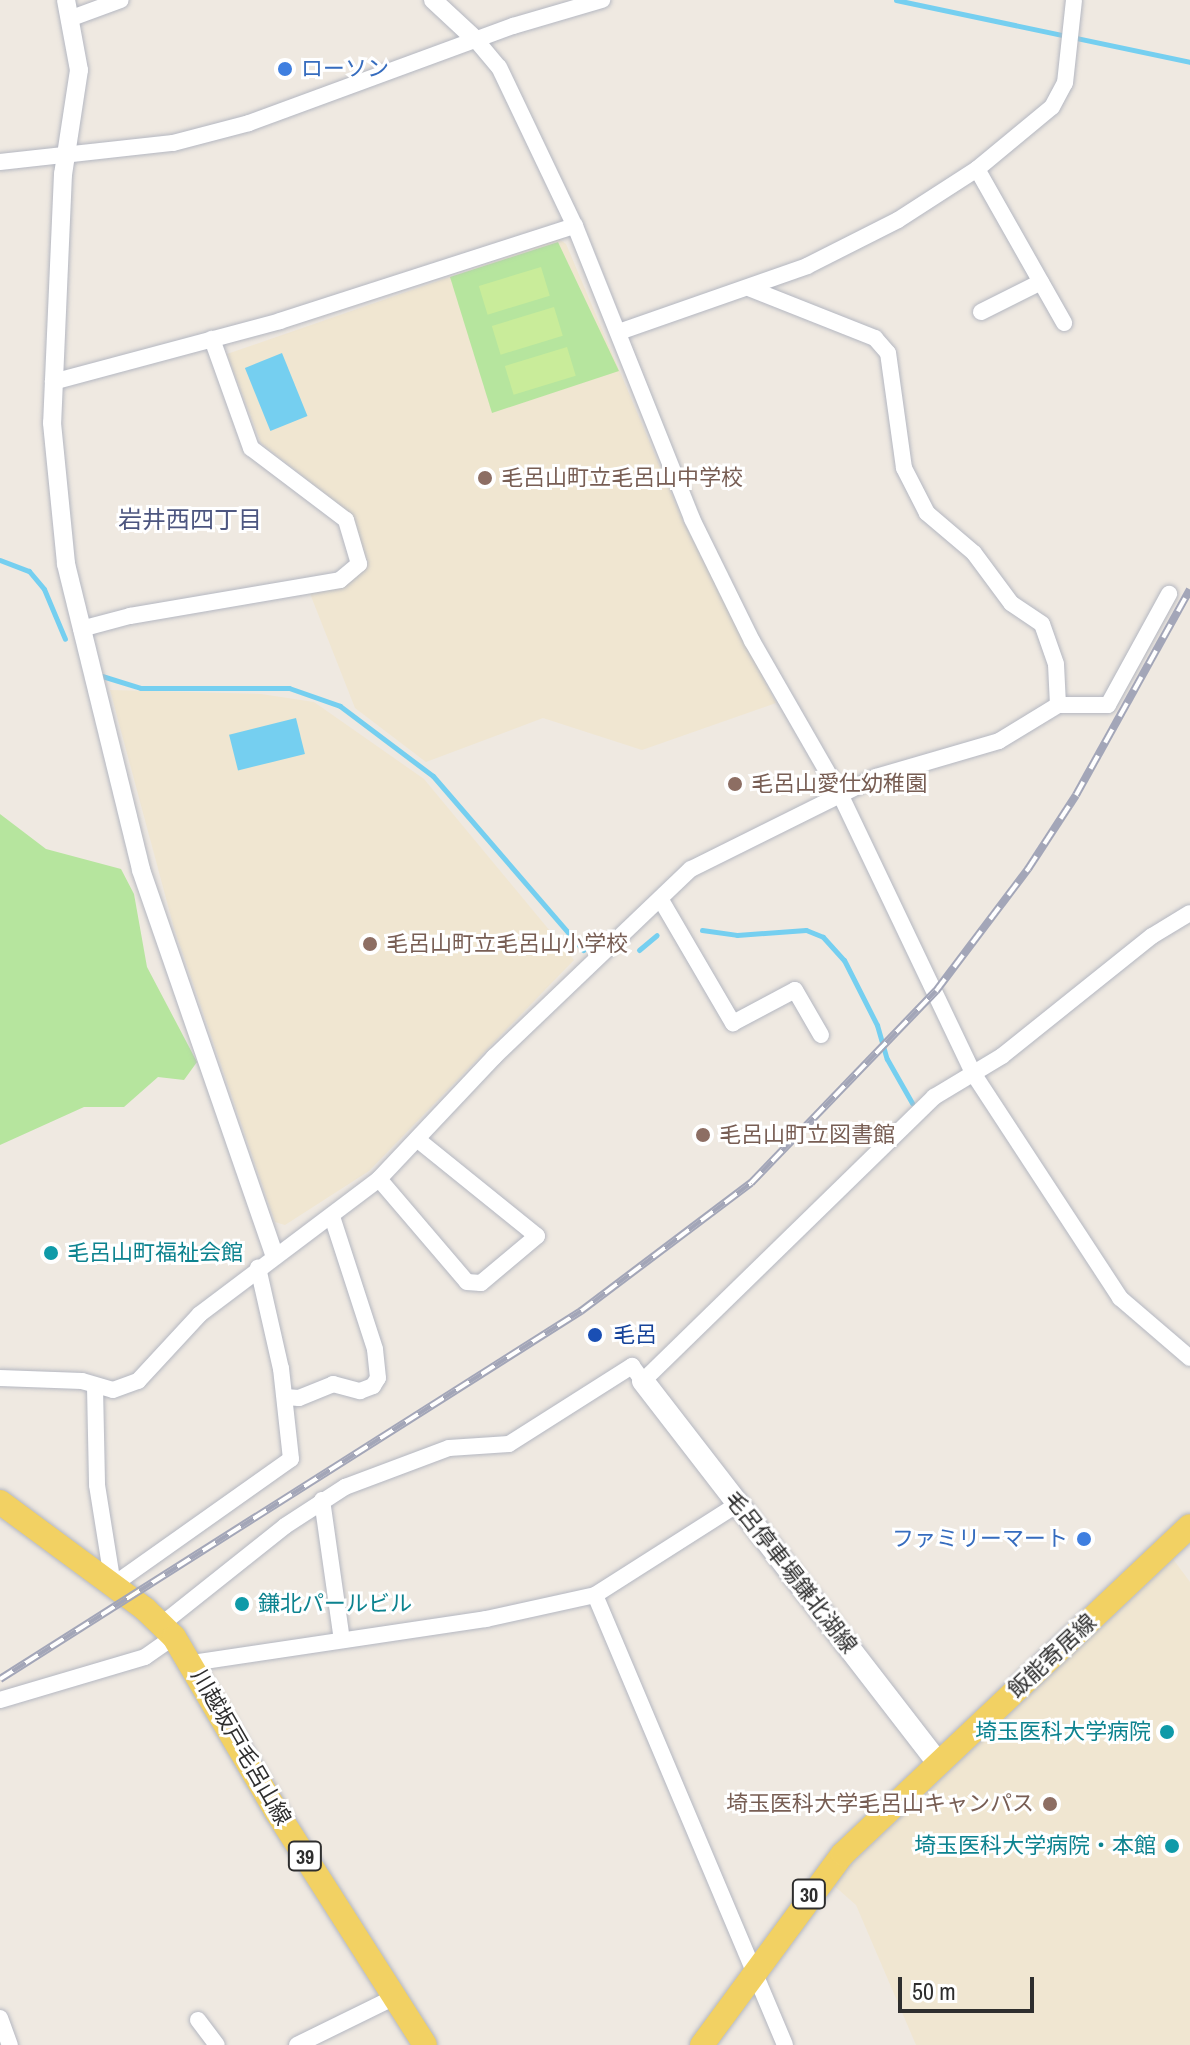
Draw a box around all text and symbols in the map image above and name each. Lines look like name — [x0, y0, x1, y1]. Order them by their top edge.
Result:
place label: ローソン — [301, 56, 389, 82]
marker: ローソン — [276, 60, 294, 78]
place label: 毛呂山町立毛呂山中学校 — [501, 465, 743, 491]
marker: 毛呂山町立毛呂山中学校 — [476, 469, 494, 487]
district label: 岩井西四丁目 — [118, 506, 262, 534]
place label: 毛呂山愛仕幼稚園 — [751, 771, 927, 797]
marker: 毛呂山愛仕幼稚園 — [726, 775, 744, 793]
place label: 毛呂山町立毛呂山小学校 — [386, 931, 628, 957]
marker: 毛呂山町立毛呂山小学校 — [361, 935, 379, 953]
place label: 毛呂山町立図書館 — [719, 1122, 895, 1148]
marker: 毛呂山町立図書館 — [694, 1126, 712, 1144]
place label: 毛呂山町福祉会館 — [67, 1240, 243, 1266]
marker: 毛呂山町福祉会館 — [42, 1244, 60, 1262]
place label: 毛呂 — [613, 1322, 657, 1348]
marker: 毛呂 — [584, 1324, 606, 1346]
street label: 毛呂停車場鎌北湖線 — [720, 1486, 862, 1658]
place label: ファミリーマート — [892, 1526, 1068, 1552]
marker: ファミリーマート — [1075, 1530, 1093, 1548]
place label: 鎌北パールビル — [258, 1591, 412, 1617]
marker: 鎌北パールビル — [233, 1595, 251, 1613]
street label: 飯能寄居線 — [1003, 1609, 1101, 1703]
street label: 川越坂戸毛呂山線 — [186, 1664, 296, 1830]
place label: 埼玉医科大学病院 — [975, 1719, 1151, 1745]
marker: 埼玉医科大学病院 — [1158, 1723, 1176, 1741]
place label: 埼玉医科大学毛呂山キャンパス — [726, 1791, 1034, 1817]
marker: 埼玉医科大学毛呂山キャンパス — [1041, 1795, 1059, 1813]
place label: 埼玉医科大学病院・本館 — [914, 1833, 1156, 1859]
marker: 埼玉医科大学病院・本館 — [1163, 1837, 1181, 1855]
road number: 39 — [287, 1840, 323, 1872]
road number: 30 — [791, 1878, 827, 1910]
scale bar — [902, 1961, 1038, 2011]
text: 50 m — [912, 1975, 956, 2007]

